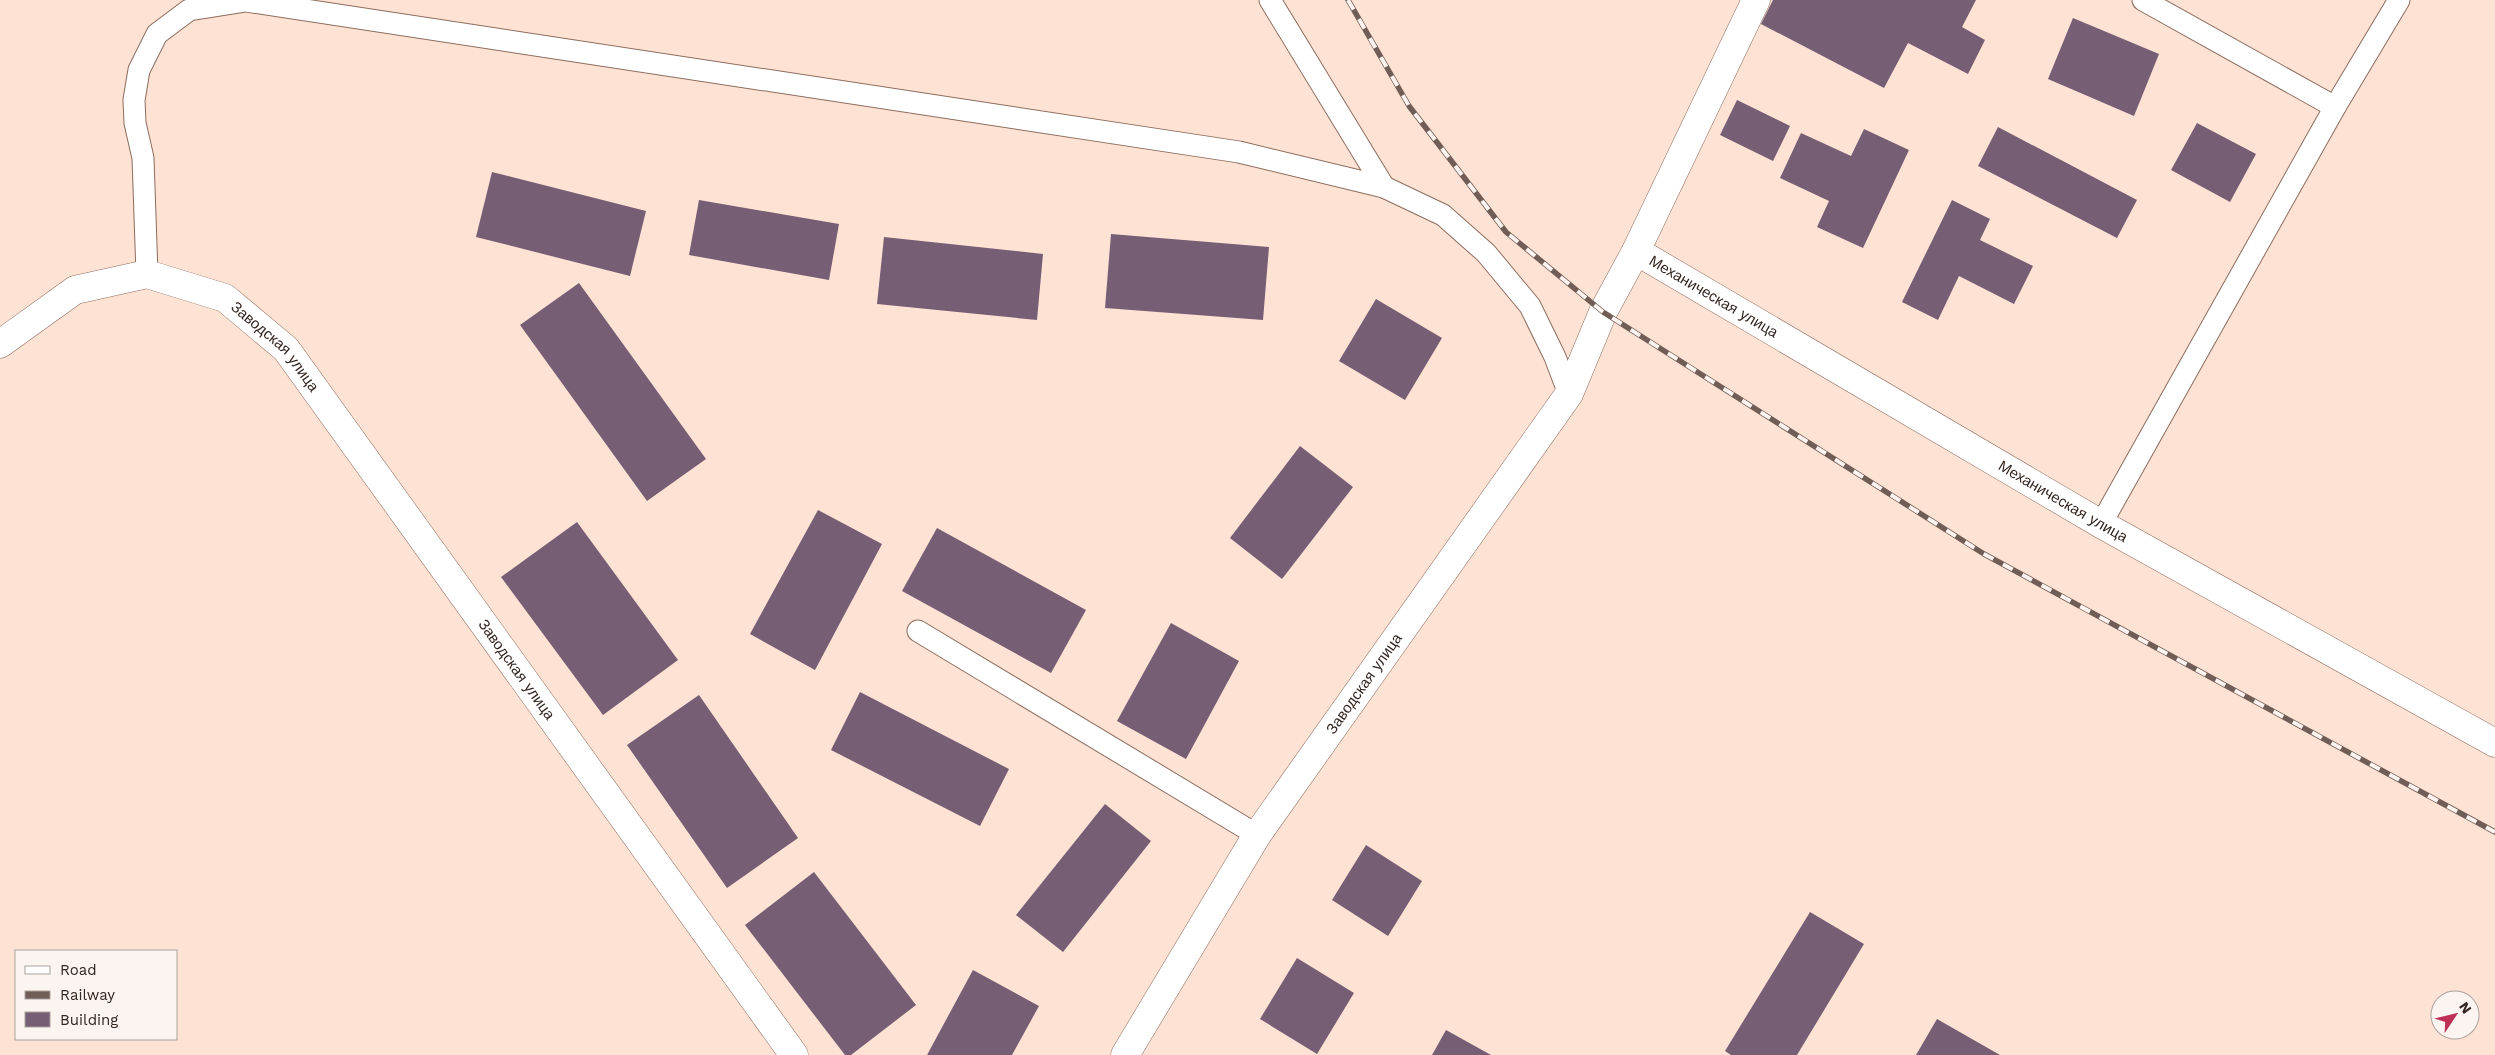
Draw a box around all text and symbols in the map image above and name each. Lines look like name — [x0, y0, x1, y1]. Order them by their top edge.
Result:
street label: Механическая улица — [1646, 252, 1782, 342]
street label: Заводская улица — [227, 298, 323, 396]
street label: Механическая улица — [1995, 457, 2131, 546]
street label: Заводская улица — [474, 616, 559, 724]
street label: Заводская улица — [1322, 629, 1406, 737]
legend — [15, 950, 178, 1040]
text: Road — [60, 961, 97, 979]
text: Railway — [60, 986, 115, 1004]
north arrow — [2430, 990, 2480, 1040]
text: N — [2456, 999, 2475, 1016]
text: Building — [60, 1011, 118, 1029]

